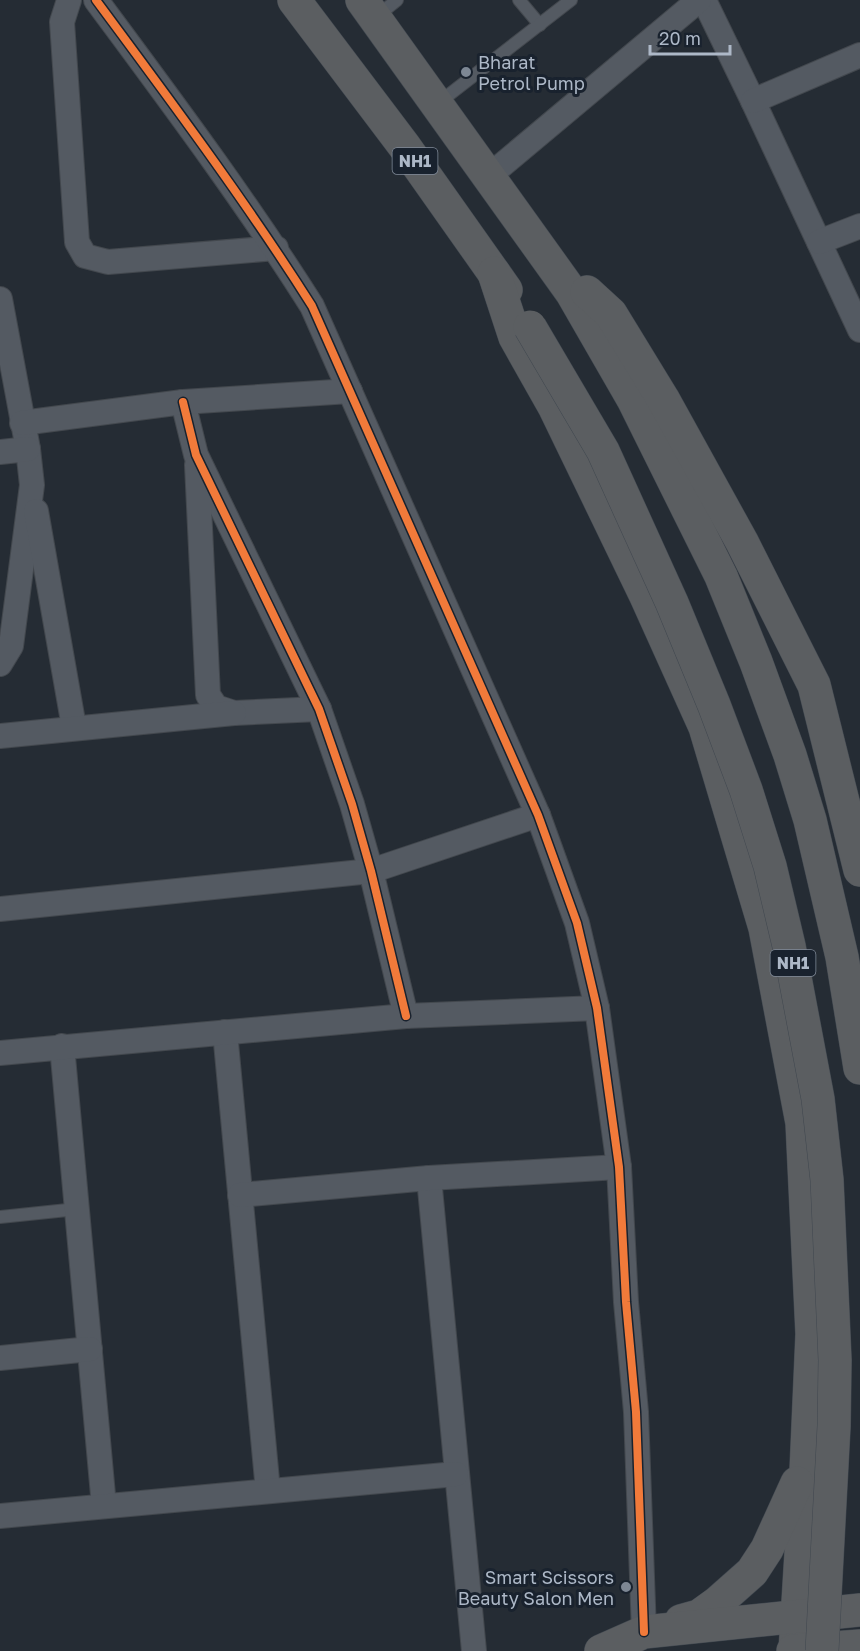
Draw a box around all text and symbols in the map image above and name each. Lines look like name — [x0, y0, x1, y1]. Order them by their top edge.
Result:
scale bar — [650, 18, 730, 56]
text: 20 m — [659, 27, 701, 49]
place label: Bharat Petrol Pump — [478, 51, 585, 94]
marker: Bharat Petrol Pump — [459, 65, 473, 79]
road number: NH1 — [392, 148, 438, 174]
road number: NH1 — [770, 950, 816, 976]
place label: Smart Scissors Beauty Salon Men — [458, 1566, 614, 1609]
marker: Smart Scissors Beauty Salon Men — [619, 1580, 633, 1594]

